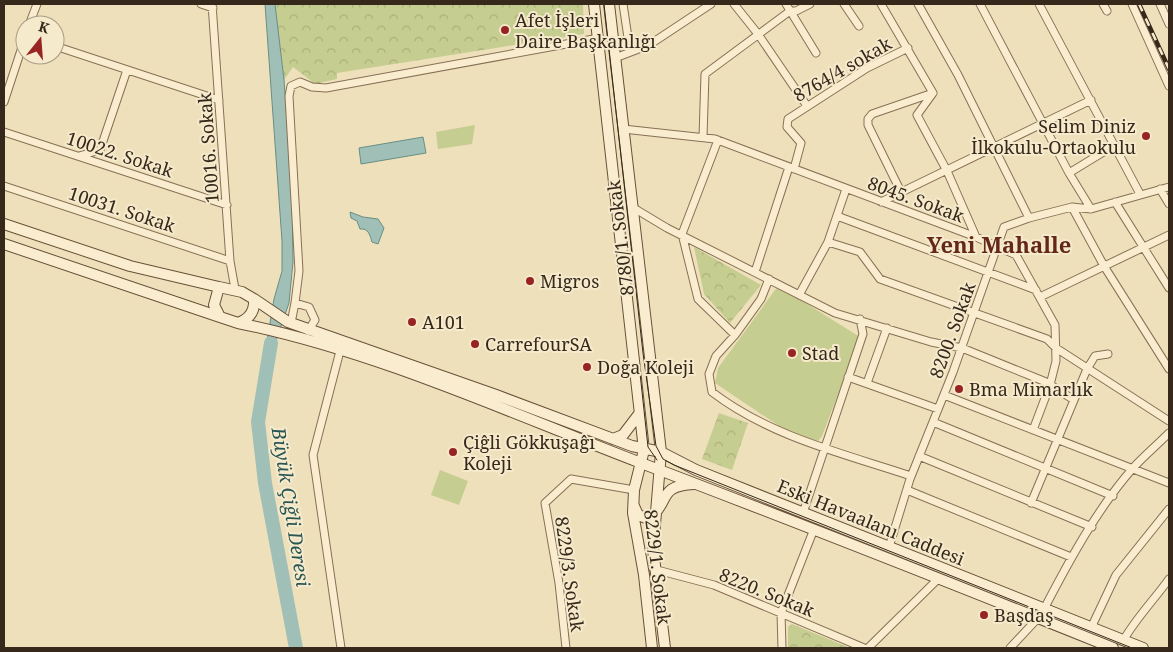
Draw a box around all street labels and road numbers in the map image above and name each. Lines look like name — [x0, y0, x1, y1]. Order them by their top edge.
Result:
street label: 8764/4 sokak — [788, 31, 896, 107]
street label: 10016. Sokak — [192, 91, 224, 204]
street label: 10022. Sokak — [64, 125, 177, 183]
street label: 8045. Sokak — [865, 170, 968, 228]
street label: 8780/1. Sokak — [601, 178, 639, 297]
street label: 10031. Sokak — [66, 180, 179, 238]
street label: 8200. Sokak — [923, 278, 981, 381]
street label: Eski Havaalanı Caddesi — [774, 473, 968, 571]
street label: 8229/1. Sokak — [639, 508, 677, 627]
street label: 8229/3. Sokak — [550, 515, 590, 634]
street label: 8220. Sokak — [716, 562, 819, 622]

